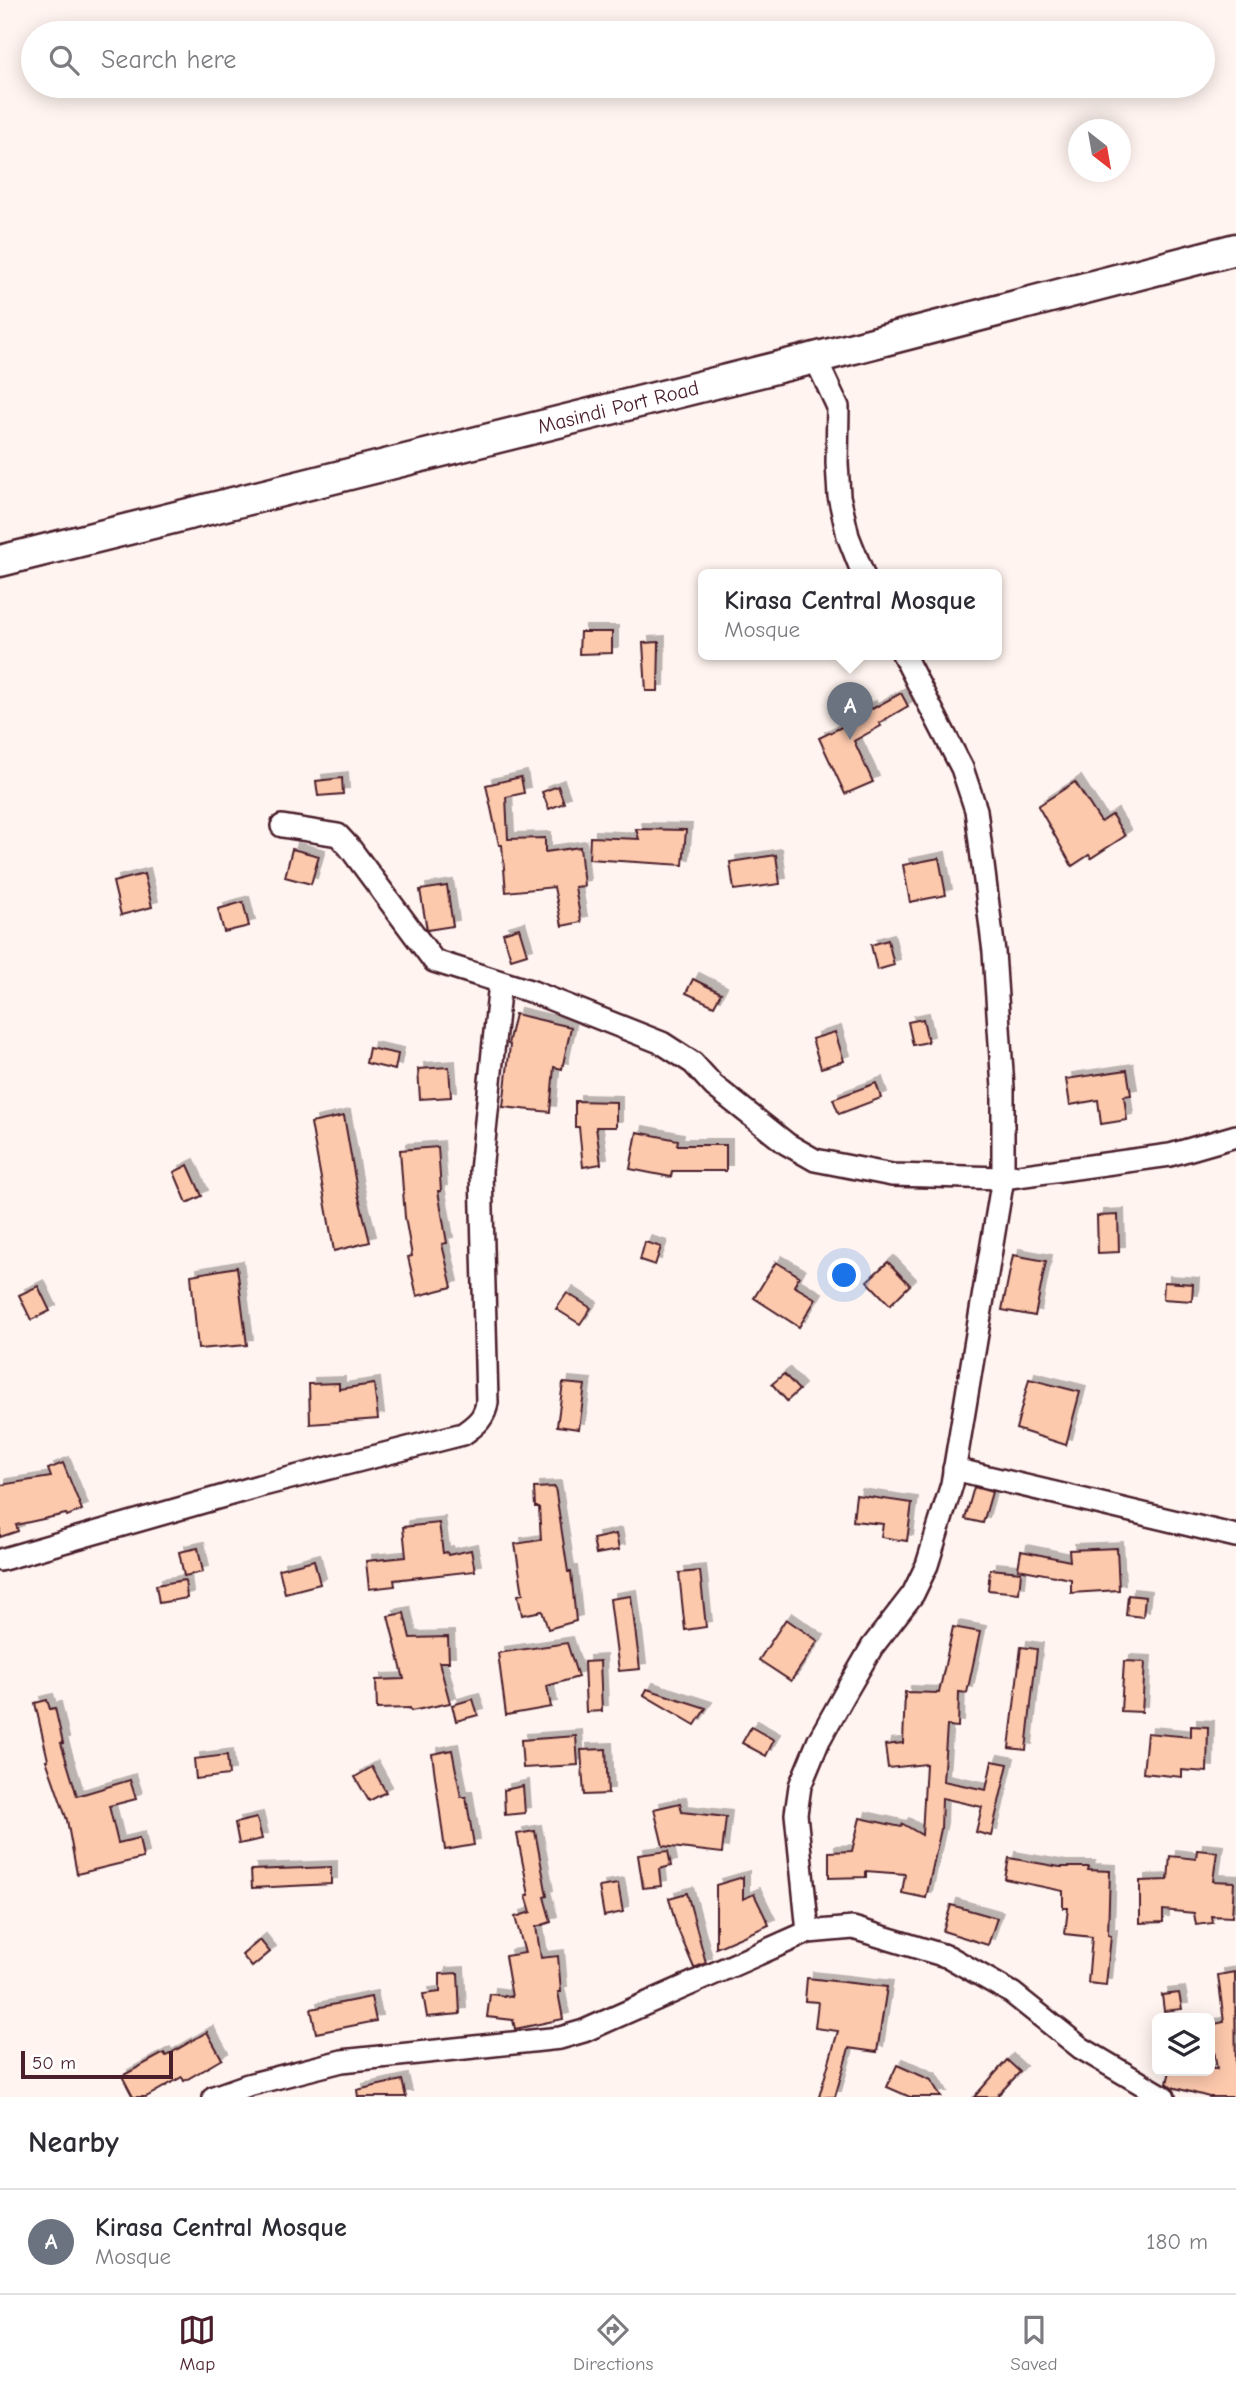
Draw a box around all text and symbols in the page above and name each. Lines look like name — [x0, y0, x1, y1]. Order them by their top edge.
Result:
search box — [21, 21, 1215, 98]
icon: search — [45, 41, 83, 79]
text: Search here — [101, 45, 236, 75]
north arrow — [1068, 119, 1131, 182]
street label: Masindi Port Road — [535, 375, 701, 439]
popup — [698, 569, 1002, 660]
text: Kirasa Central Mosque — [724, 586, 976, 616]
text: Mosque — [724, 616, 800, 643]
pin: A — [827, 682, 873, 740]
your location — [827, 1258, 861, 1292]
map controls — [1152, 2013, 1215, 2076]
button: layers — [1152, 2013, 1215, 2076]
scale bar — [21, 2048, 173, 2080]
text: 50 m — [32, 2052, 76, 2074]
text: Nearby — [28, 2125, 119, 2160]
text: Kirasa Central Mosque — [95, 2213, 347, 2243]
text: A — [45, 2228, 57, 2255]
text: 180 m — [1146, 2228, 1208, 2255]
text: Mosque — [95, 2243, 171, 2270]
tab: Map — [178, 2311, 216, 2375]
tab: Directions — [573, 2311, 653, 2375]
tab: Saved — [1010, 2311, 1058, 2375]

